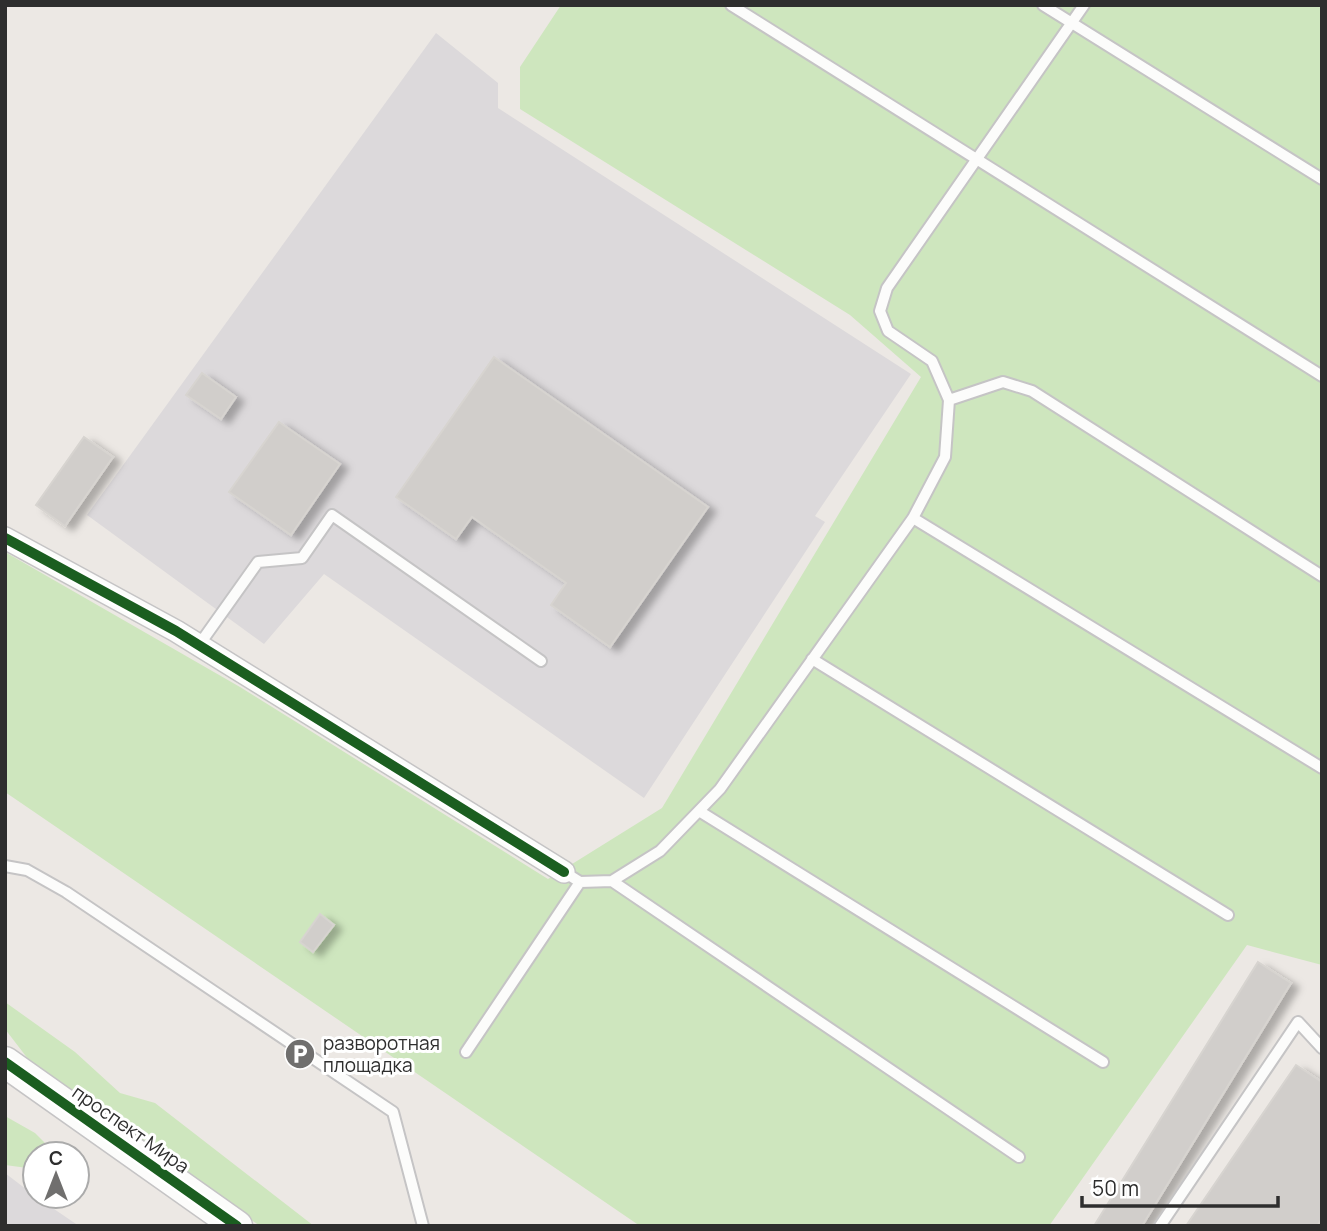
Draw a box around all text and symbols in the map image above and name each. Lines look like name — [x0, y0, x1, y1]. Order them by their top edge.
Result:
place label: разворотная площадка — [323, 1030, 440, 1078]
parking icon: разворотная площадка — [283, 1037, 317, 1071]
street label: проспект Мира — [67, 1079, 195, 1179]
north arrow — [21, 1140, 91, 1210]
text: С — [49, 1145, 63, 1171]
scale bar — [1082, 1164, 1278, 1208]
text: 50 m — [1092, 1174, 1139, 1202]

